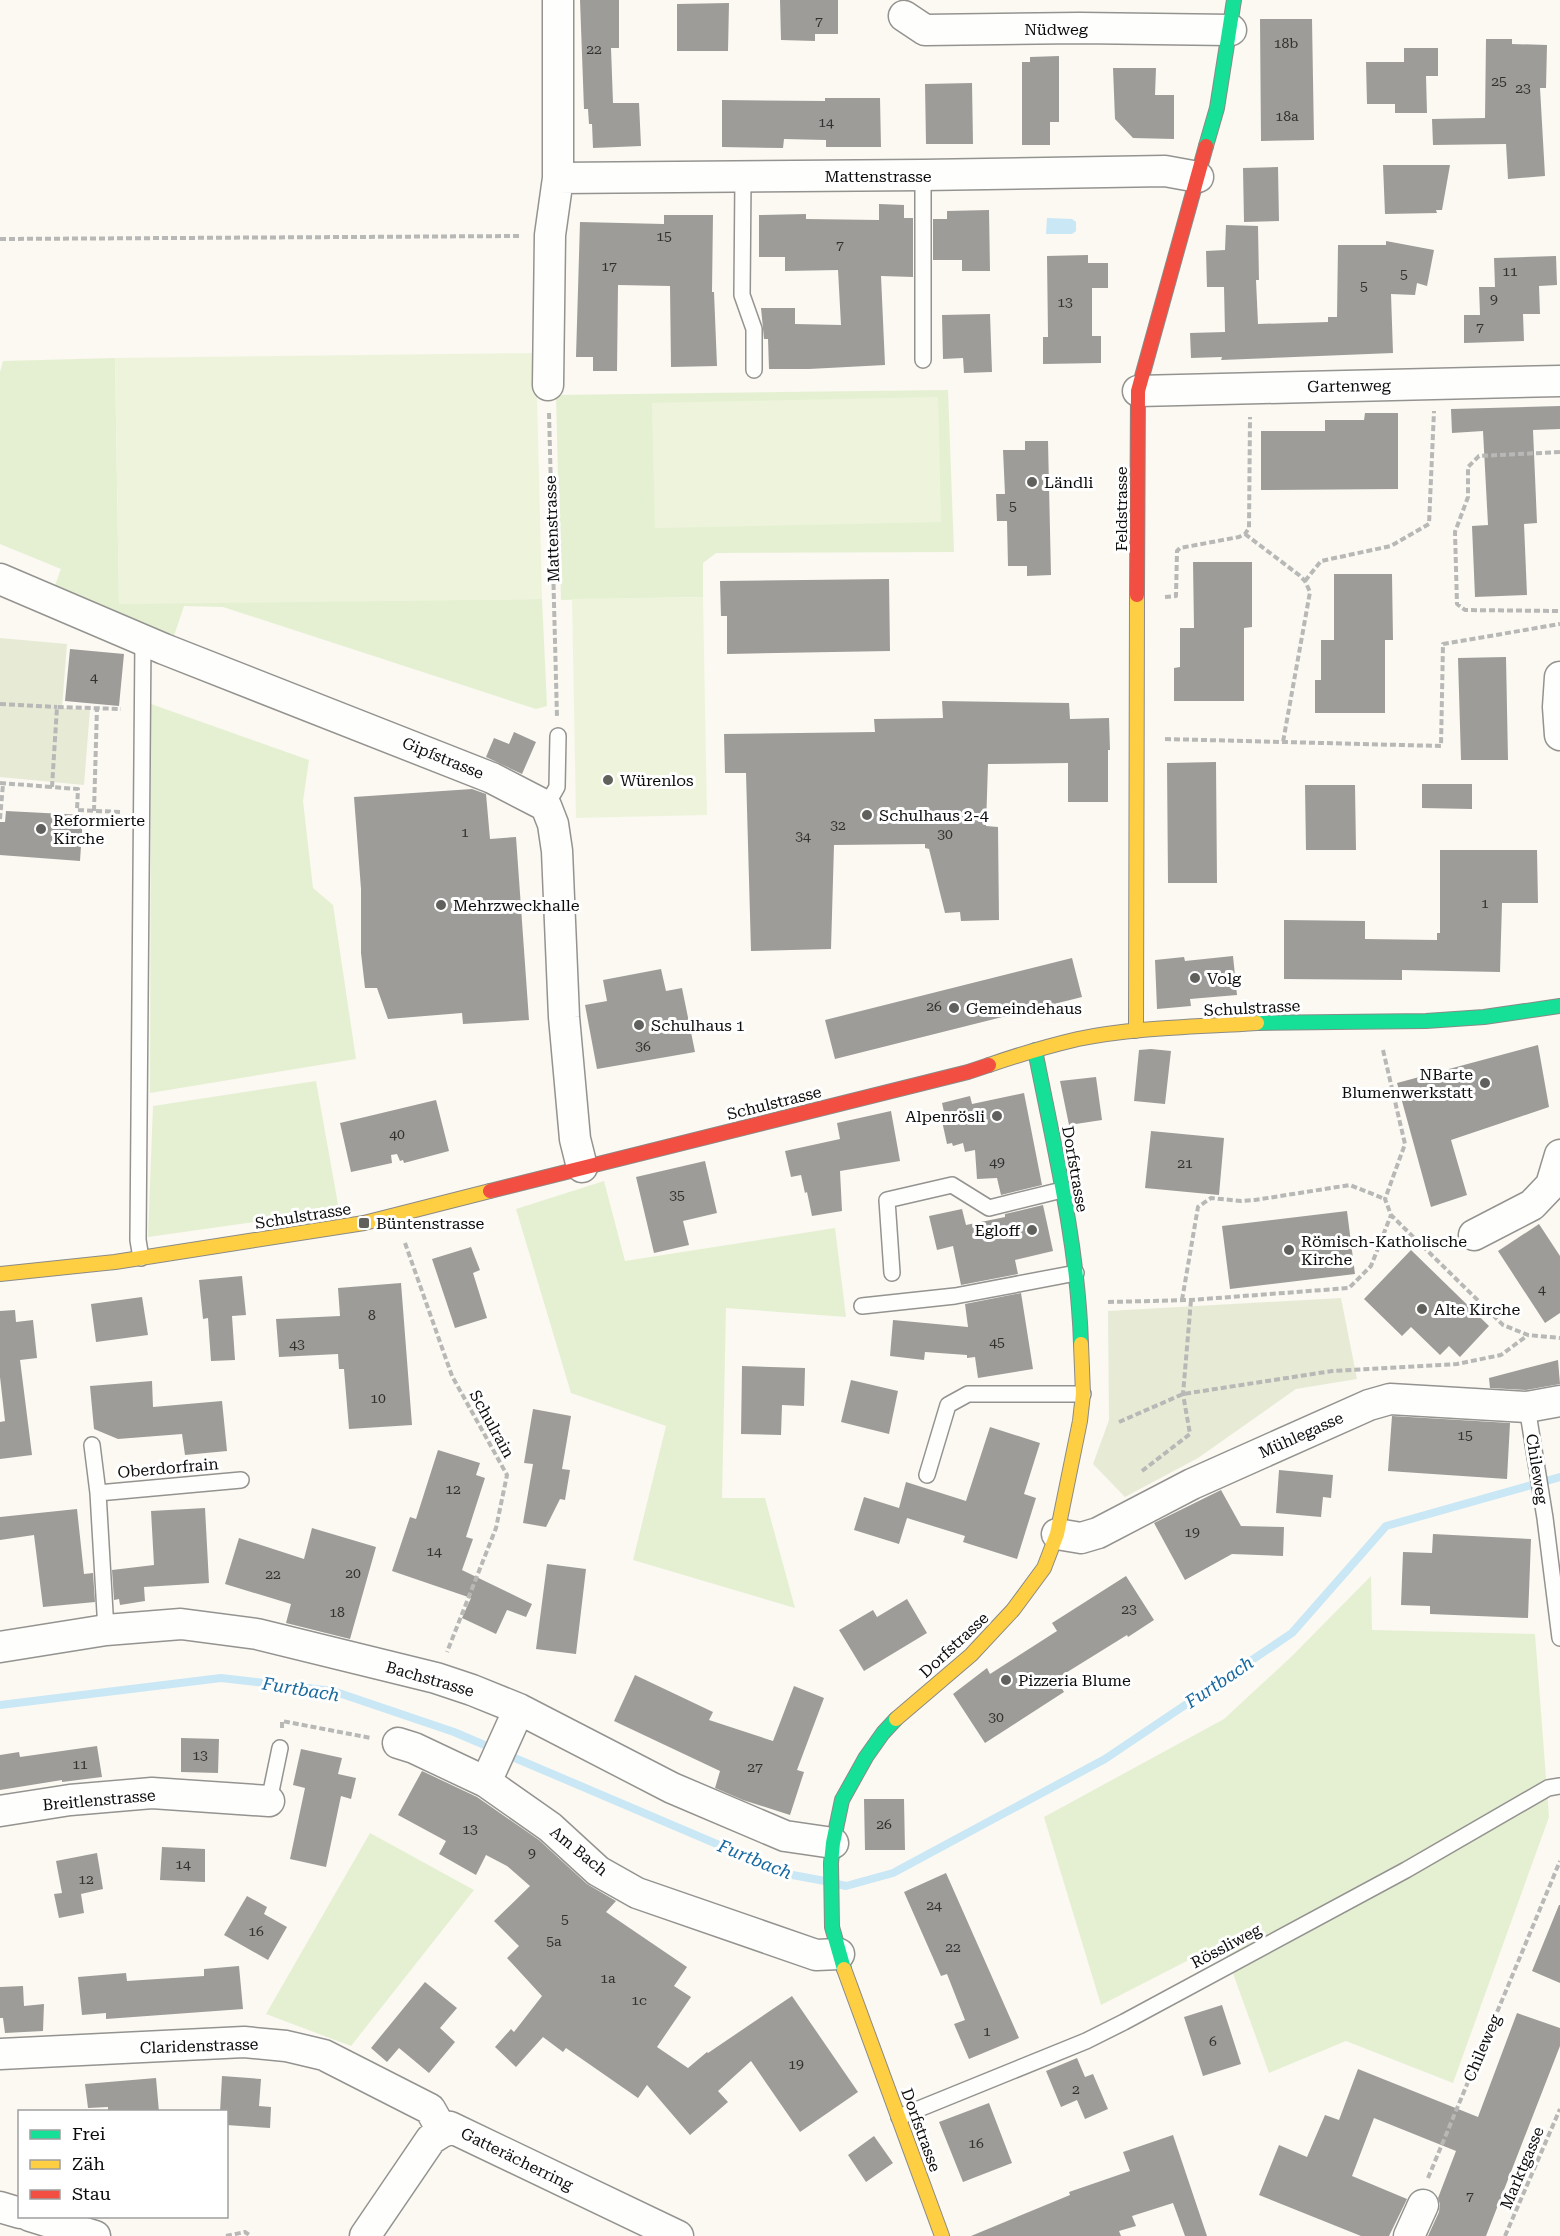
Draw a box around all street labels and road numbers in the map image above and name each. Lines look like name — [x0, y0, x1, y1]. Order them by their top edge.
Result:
street label: Nüdweg — [1024, 20, 1089, 39]
street label: Mattenstrasse — [824, 167, 932, 186]
street label: Gartenweg — [1307, 376, 1392, 396]
street label: Feldstrasse — [1112, 466, 1131, 552]
street label: Mattenstrasse — [541, 475, 563, 583]
street label: Gipfstrasse — [399, 733, 487, 783]
street label: Schulstrasse — [1203, 996, 1301, 1020]
street label: Schulstrasse — [725, 1082, 823, 1124]
street label: Dorfstrasse — [1058, 1124, 1092, 1214]
street label: Schulstrasse — [254, 1199, 352, 1233]
street label: Schulrain — [466, 1387, 518, 1461]
street label: Mühlegasse — [1256, 1408, 1346, 1462]
street label: Chileweg — [1522, 1432, 1552, 1507]
street label: Oberdorfrain — [117, 1454, 219, 1482]
street label: Dorfstrasse — [916, 1608, 993, 1682]
street label: Bachstrasse — [384, 1657, 477, 1701]
street label: Breitlenstrasse — [42, 1786, 157, 1814]
street label: Am Bach — [547, 1822, 611, 1880]
street label: Rössliweg — [1188, 1919, 1265, 1972]
street label: Chileweg — [1459, 2011, 1505, 2084]
street label: Claridenstrasse — [139, 2034, 259, 2058]
street label: Dorfstrasse — [897, 2086, 945, 2175]
street label: Gatterächerring — [458, 2124, 577, 2195]
street label: Marktgasse — [1496, 2124, 1548, 2212]

